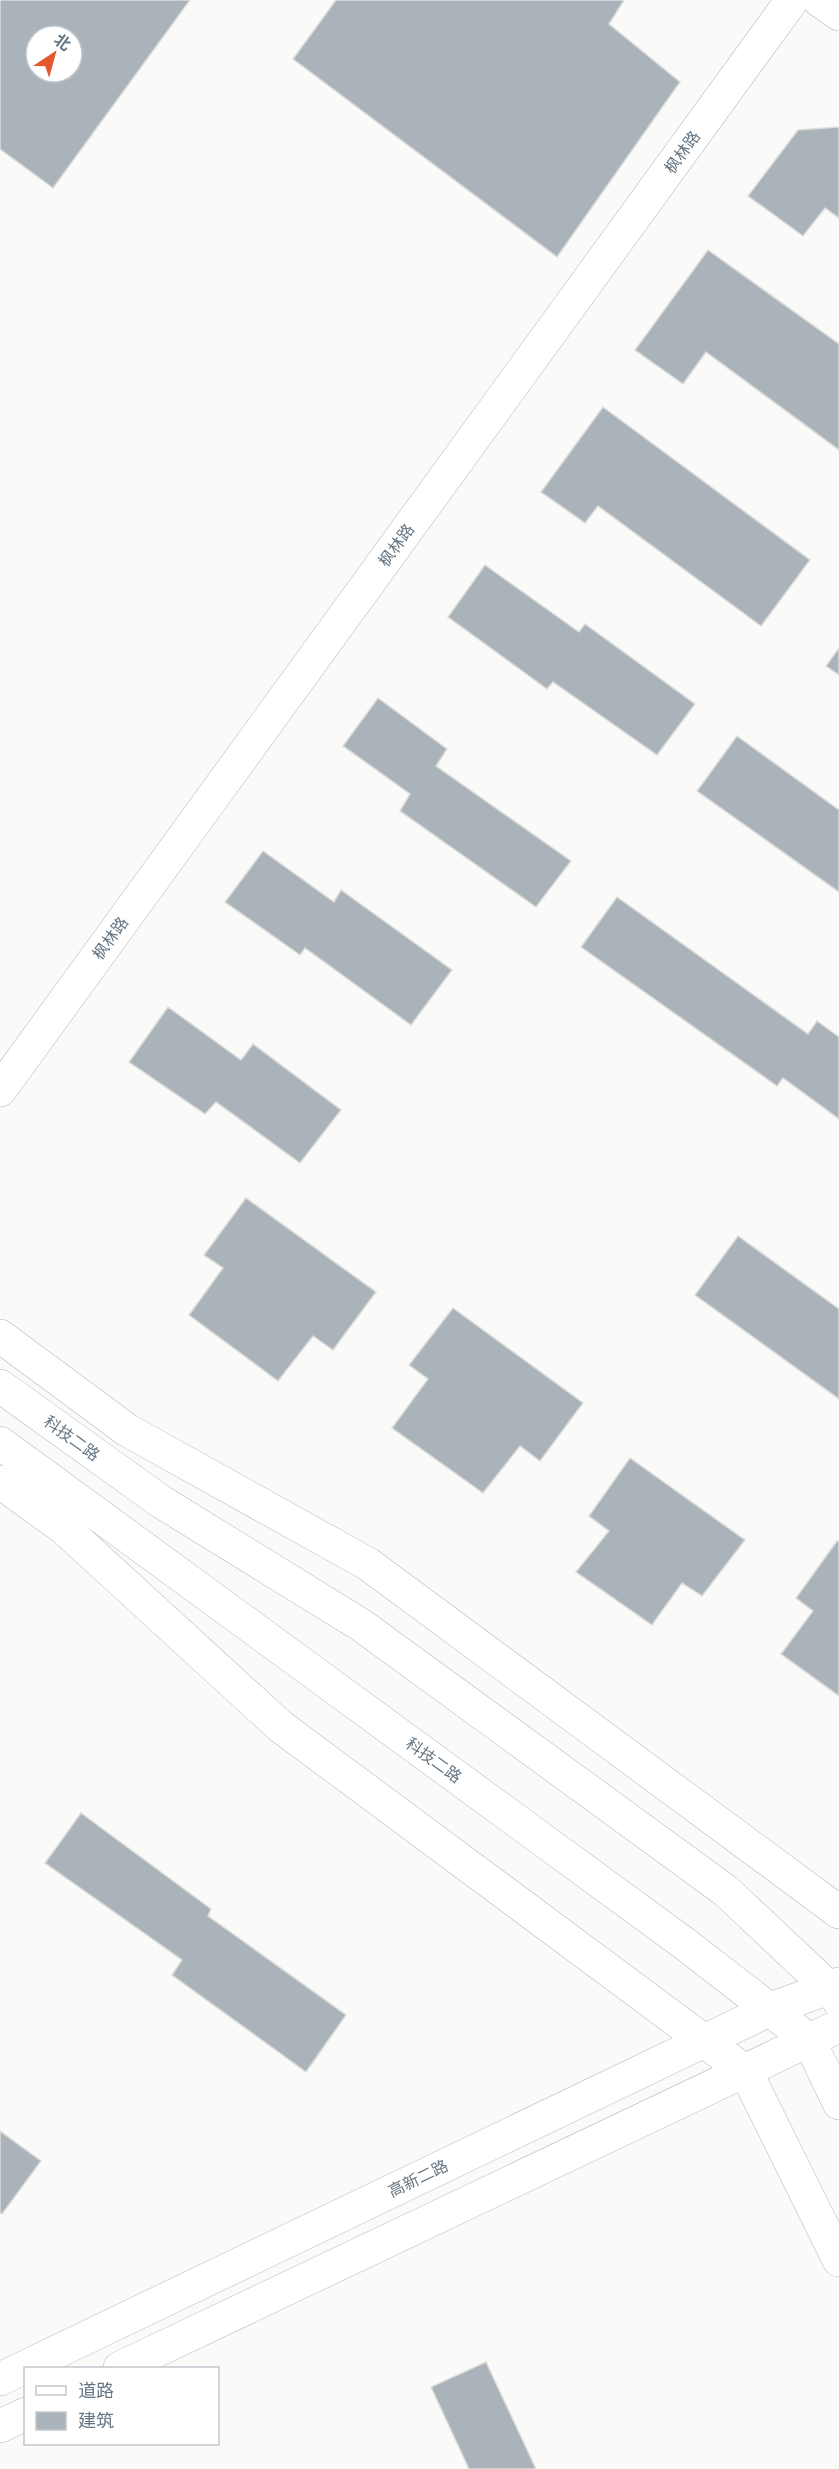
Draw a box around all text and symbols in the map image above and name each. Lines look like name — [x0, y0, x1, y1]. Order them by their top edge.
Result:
north arrow — [24, 24, 84, 84]
text: 北 — [50, 28, 76, 55]
street label: 枫林路 — [659, 126, 705, 178]
street label: 枫林路 — [373, 519, 419, 571]
street label: 枫林路 — [87, 912, 133, 964]
street label: 科技二路 — [40, 1410, 104, 1466]
street label: 科技二路 — [402, 1732, 466, 1788]
street label: 高新二路 — [384, 2154, 452, 2202]
legend — [24, 2367, 219, 2445]
text: 道路 — [78, 2378, 114, 2402]
text: 建筑 — [78, 2408, 114, 2432]

